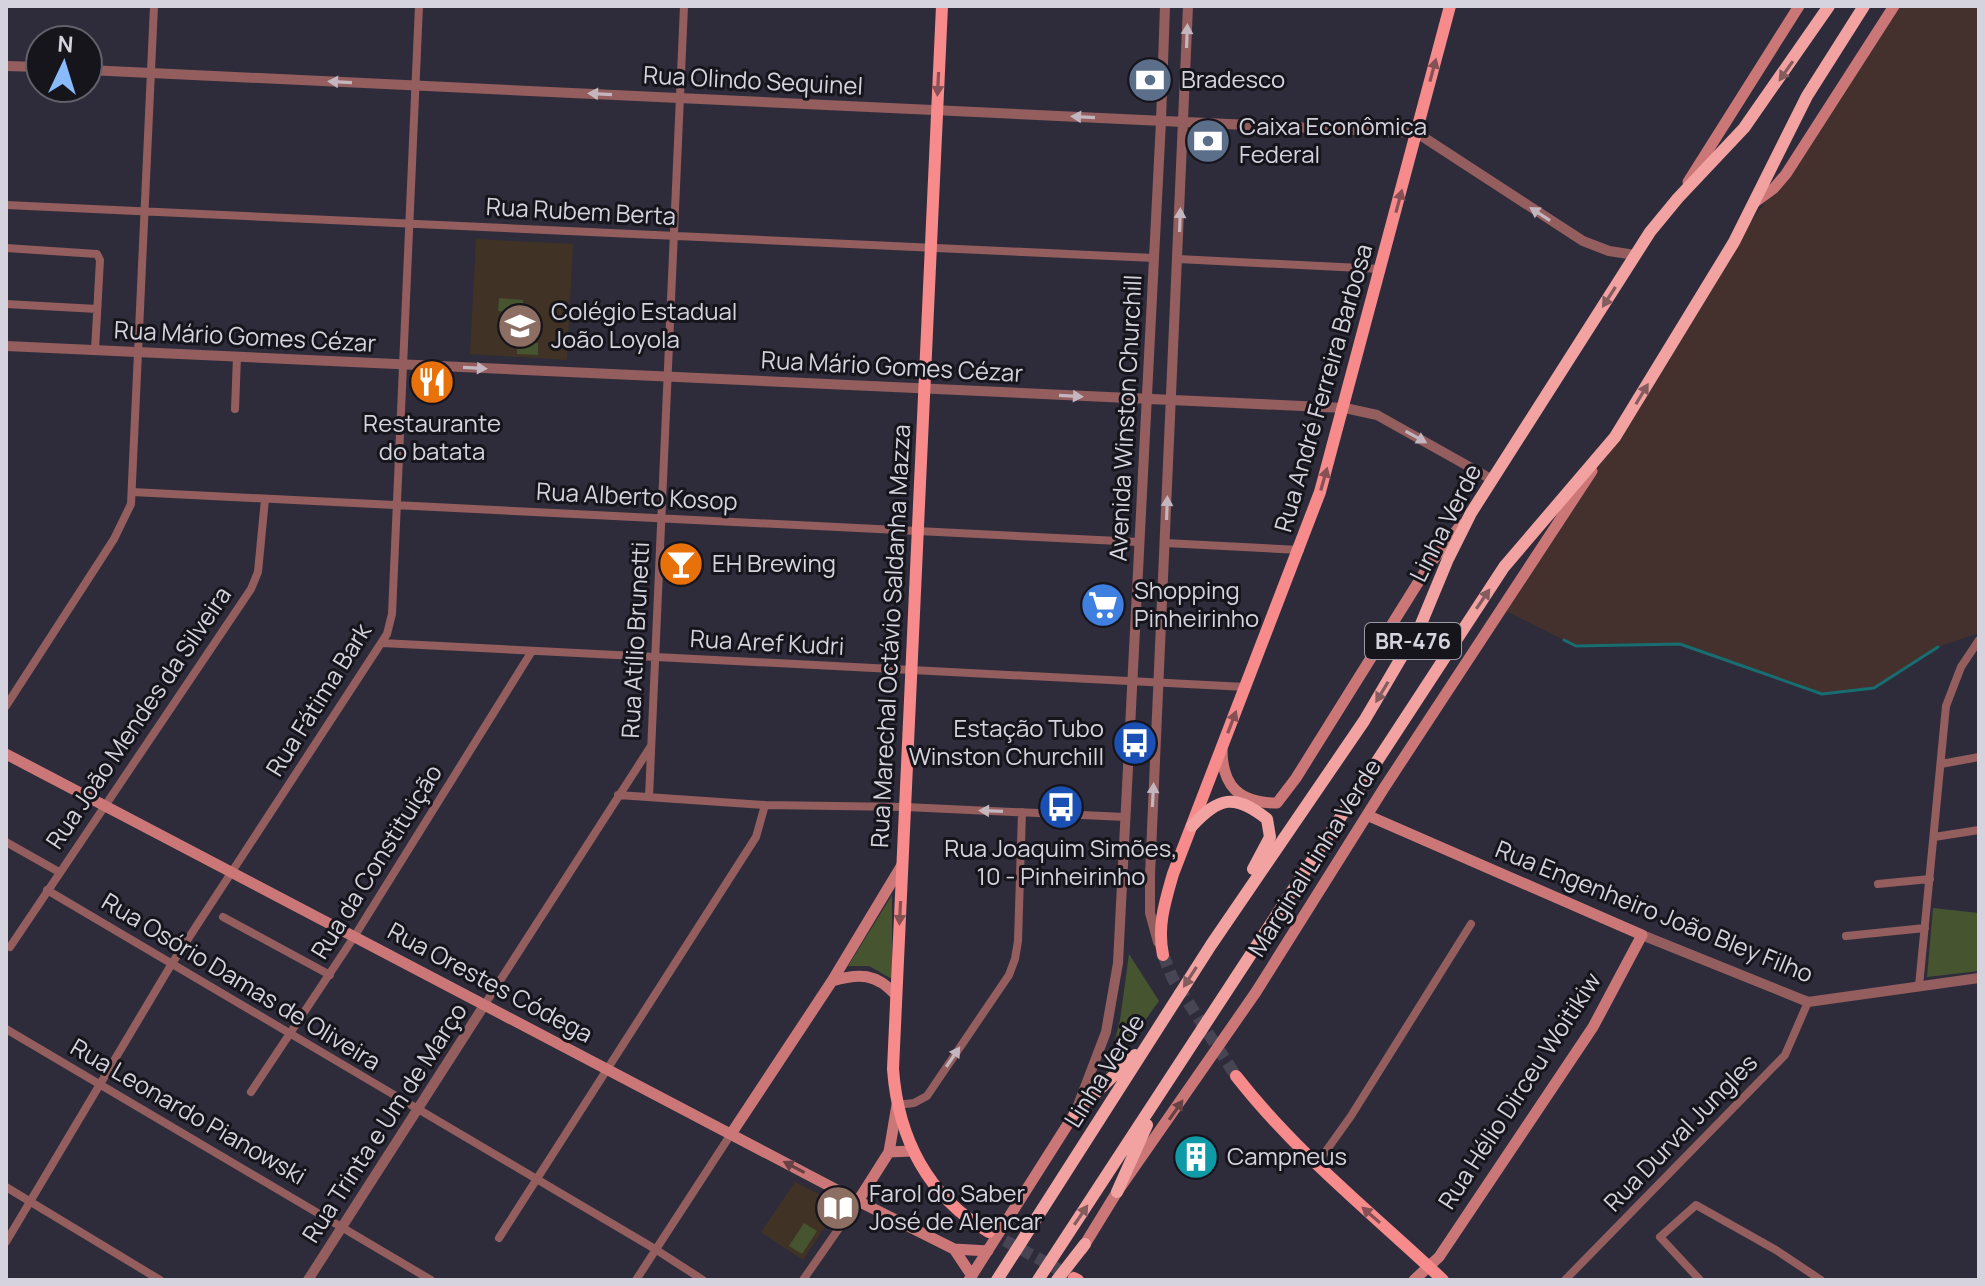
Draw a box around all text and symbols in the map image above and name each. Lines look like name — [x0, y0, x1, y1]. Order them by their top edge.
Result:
one-way arrow — [1180, 23, 1193, 48]
north arrow — [24, 24, 104, 104]
text: N — [56, 29, 74, 60]
bank icon: Bradesco — [1126, 56, 1174, 104]
street label: Rua Olindo Sequinel — [642, 57, 864, 102]
one-way arrow — [1428, 57, 1440, 82]
one-way arrow — [1779, 60, 1794, 81]
place label: Bradesco — [1181, 62, 1285, 95]
one-way arrow — [932, 72, 945, 97]
one-way arrow — [327, 75, 352, 88]
one-way arrow — [587, 87, 612, 100]
place label: Caixa Econômica Federal — [1239, 109, 1427, 170]
one-way arrow — [1070, 111, 1095, 124]
bank icon: Caixa Econômica Federal — [1184, 117, 1232, 165]
street label: Rua Rubem Berta — [485, 189, 677, 232]
one-way arrow — [1393, 189, 1405, 214]
one-way arrow — [1529, 206, 1550, 221]
one-way arrow — [1173, 207, 1186, 232]
street label: Rua André Ferreira Barbosa — [1266, 240, 1380, 535]
street label: Avenida Winston Churchill — [1101, 274, 1148, 562]
one-way arrow — [1602, 286, 1616, 308]
place label: Colégio Estadual João Loyola — [551, 294, 737, 355]
school or university icon: Colégio Estadual João Loyola — [496, 302, 544, 350]
street label: Rua Mário Gomes Cézar — [113, 312, 377, 359]
street label: Rua Mário Gomes Cézar — [760, 342, 1024, 389]
restaurant icon: Restaurante do batata — [408, 358, 456, 406]
one-way arrow — [463, 361, 488, 374]
one-way arrow — [1634, 383, 1648, 405]
one-way arrow — [1059, 390, 1084, 403]
place label: Restaurante do batata — [363, 406, 501, 467]
street label: Rua Marechal Octávio Saldanha Mazza — [862, 423, 917, 849]
one-way arrow — [1405, 430, 1427, 444]
street label: Linha Verde — [1401, 458, 1488, 587]
one-way arrow — [1318, 467, 1331, 491]
street label: Rua Alberto Kosop — [535, 474, 739, 517]
one-way arrow — [1160, 495, 1173, 520]
bar icon: EH Brewing — [657, 540, 705, 588]
street label: Rua Atílio Brunetti — [613, 541, 656, 739]
place label: EH Brewing — [712, 546, 836, 579]
place label: Shopping Pinheirinho — [1134, 573, 1259, 634]
street label: Rua João Mendes da Silveira — [37, 579, 238, 855]
supermarket icon: Shopping Pinheirinho — [1079, 581, 1127, 629]
one-way arrow — [1475, 588, 1490, 609]
street label: Rua Fátima Bark — [257, 615, 379, 782]
street label: Rua Aref Kudri — [689, 621, 845, 662]
road number: BR-476 — [1365, 623, 1461, 659]
one-way arrow — [1376, 681, 1390, 703]
one-way arrow — [1226, 710, 1239, 734]
place label: Estação Tubo Winston Churchill — [909, 711, 1104, 772]
bus stop icon: Estação Tubo Winston Churchill — [1111, 719, 1159, 767]
street label: Marginal Linha Verde — [1239, 752, 1388, 963]
street label: Rua da Constituição — [303, 758, 449, 965]
one-way arrow — [1147, 782, 1160, 807]
bus stop icon: Rua Joaquim Simões, 10 - Pinheirinho — [1037, 783, 1085, 831]
one-way arrow — [978, 804, 1003, 817]
place label: Rua Joaquim Simões, 10 - Pinheirinho — [944, 831, 1178, 892]
street label: Rua Engenheiro João Bley Filho — [1491, 832, 1818, 990]
street label: Rua Osório Damas de Oliveira — [96, 884, 387, 1077]
one-way arrow — [893, 901, 906, 926]
street label: Rua Orestes Códega — [382, 914, 599, 1050]
street label: Rua Hélio Dirceu Woitikiw — [1430, 965, 1608, 1215]
one-way arrow — [1184, 966, 1198, 988]
street label: Rua Trinta e Um de Março — [294, 996, 474, 1249]
street label: Linha Verde — [1056, 1007, 1152, 1133]
street label: Rua Leonardo Pianowski — [65, 1030, 312, 1192]
street label: Rua Durval Jungles — [1596, 1046, 1764, 1218]
one-way arrow — [945, 1047, 960, 1068]
one-way arrow — [1167, 1099, 1183, 1120]
building icon: Campneus — [1172, 1133, 1220, 1181]
place label: Campneus — [1227, 1139, 1347, 1172]
one-way arrow — [783, 1161, 806, 1174]
place label: Farol do Saber José de Alencar — [869, 1176, 1043, 1237]
library icon: Farol do Saber José de Alencar — [814, 1184, 862, 1232]
one-way arrow — [1073, 1204, 1087, 1226]
one-way arrow — [1361, 1207, 1381, 1224]

